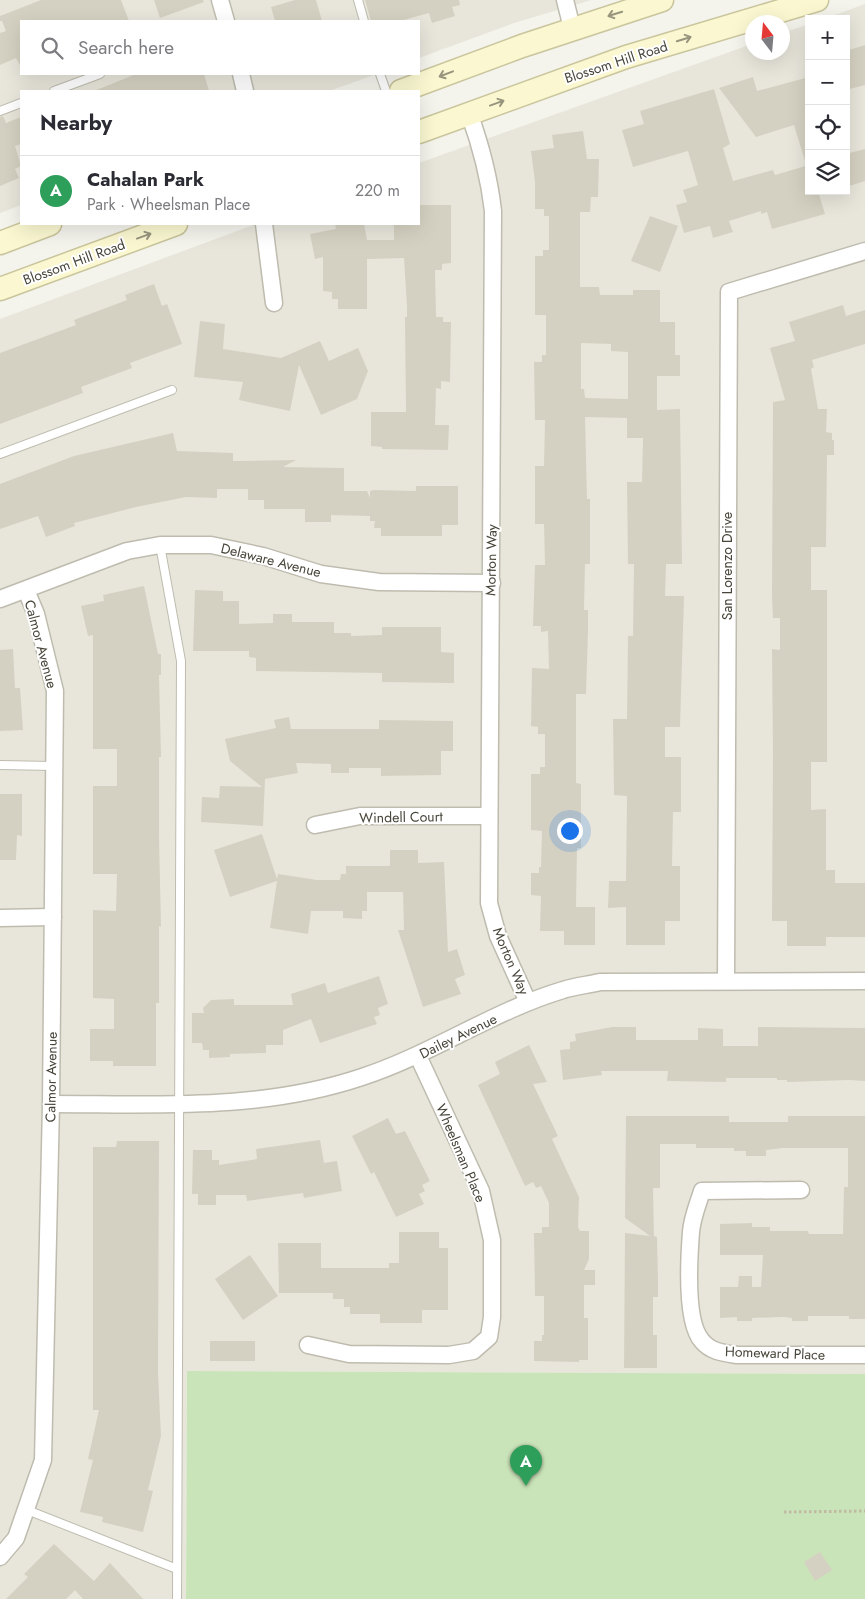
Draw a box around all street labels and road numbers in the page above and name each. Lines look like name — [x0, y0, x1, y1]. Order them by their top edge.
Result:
street label: Blossom Hill Road — [562, 36, 670, 88]
street label: Blossom Hill Road — [20, 234, 128, 290]
street label: San Lorenzo Drive — [717, 512, 737, 620]
street label: Morton Way — [480, 523, 502, 596]
street label: Delaware Avenue — [219, 538, 323, 582]
street label: Calmor Avenue — [20, 598, 62, 690]
street label: Windell Court — [359, 806, 444, 828]
street label: Morton Way — [488, 924, 535, 999]
street label: Dailey Avenue — [416, 1009, 500, 1063]
street label: Calmor Avenue — [40, 1031, 62, 1123]
street label: Wheelsman Place — [431, 1101, 491, 1205]
street label: Homeward Place — [725, 1341, 825, 1365]

